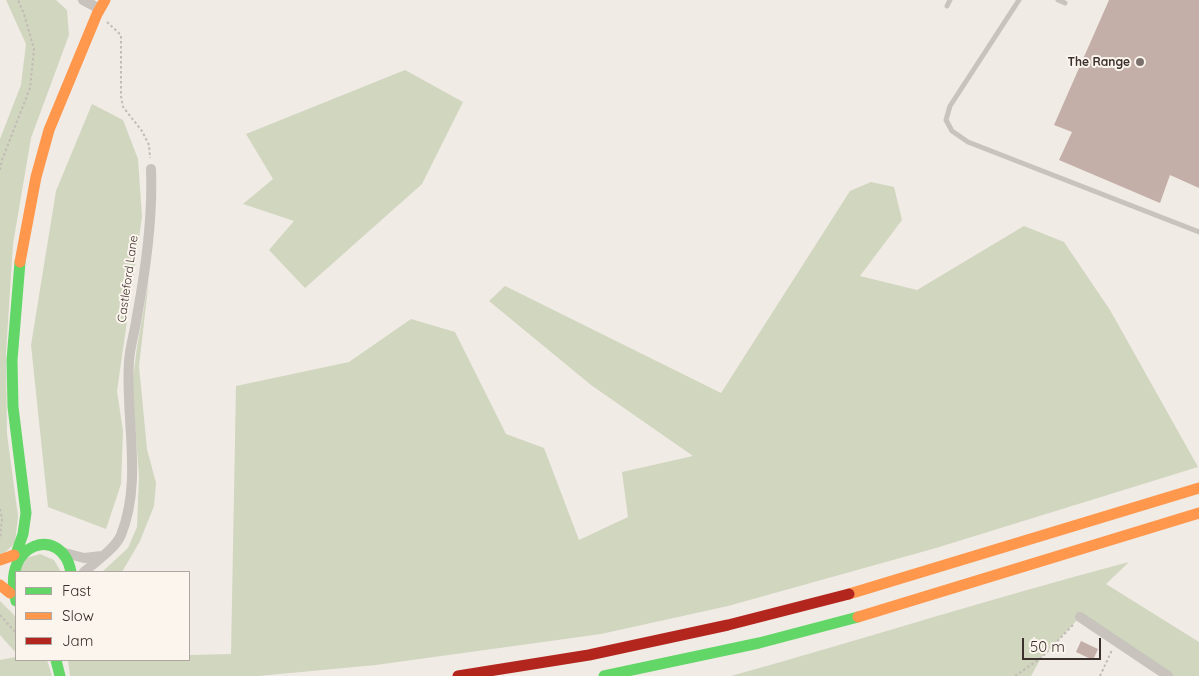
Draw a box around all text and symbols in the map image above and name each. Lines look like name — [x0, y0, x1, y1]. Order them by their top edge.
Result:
place label: The Range — [1068, 55, 1130, 69]
marker: The Range — [1134, 56, 1146, 68]
street label: Castleford Lane — [115, 235, 141, 323]
legend — [15, 571, 190, 661]
text: Fast — [62, 581, 91, 600]
text: Slow — [62, 606, 94, 625]
scale bar — [1024, 628, 1103, 660]
text: Jam — [62, 631, 93, 650]
text: 50 m — [1030, 637, 1065, 656]

